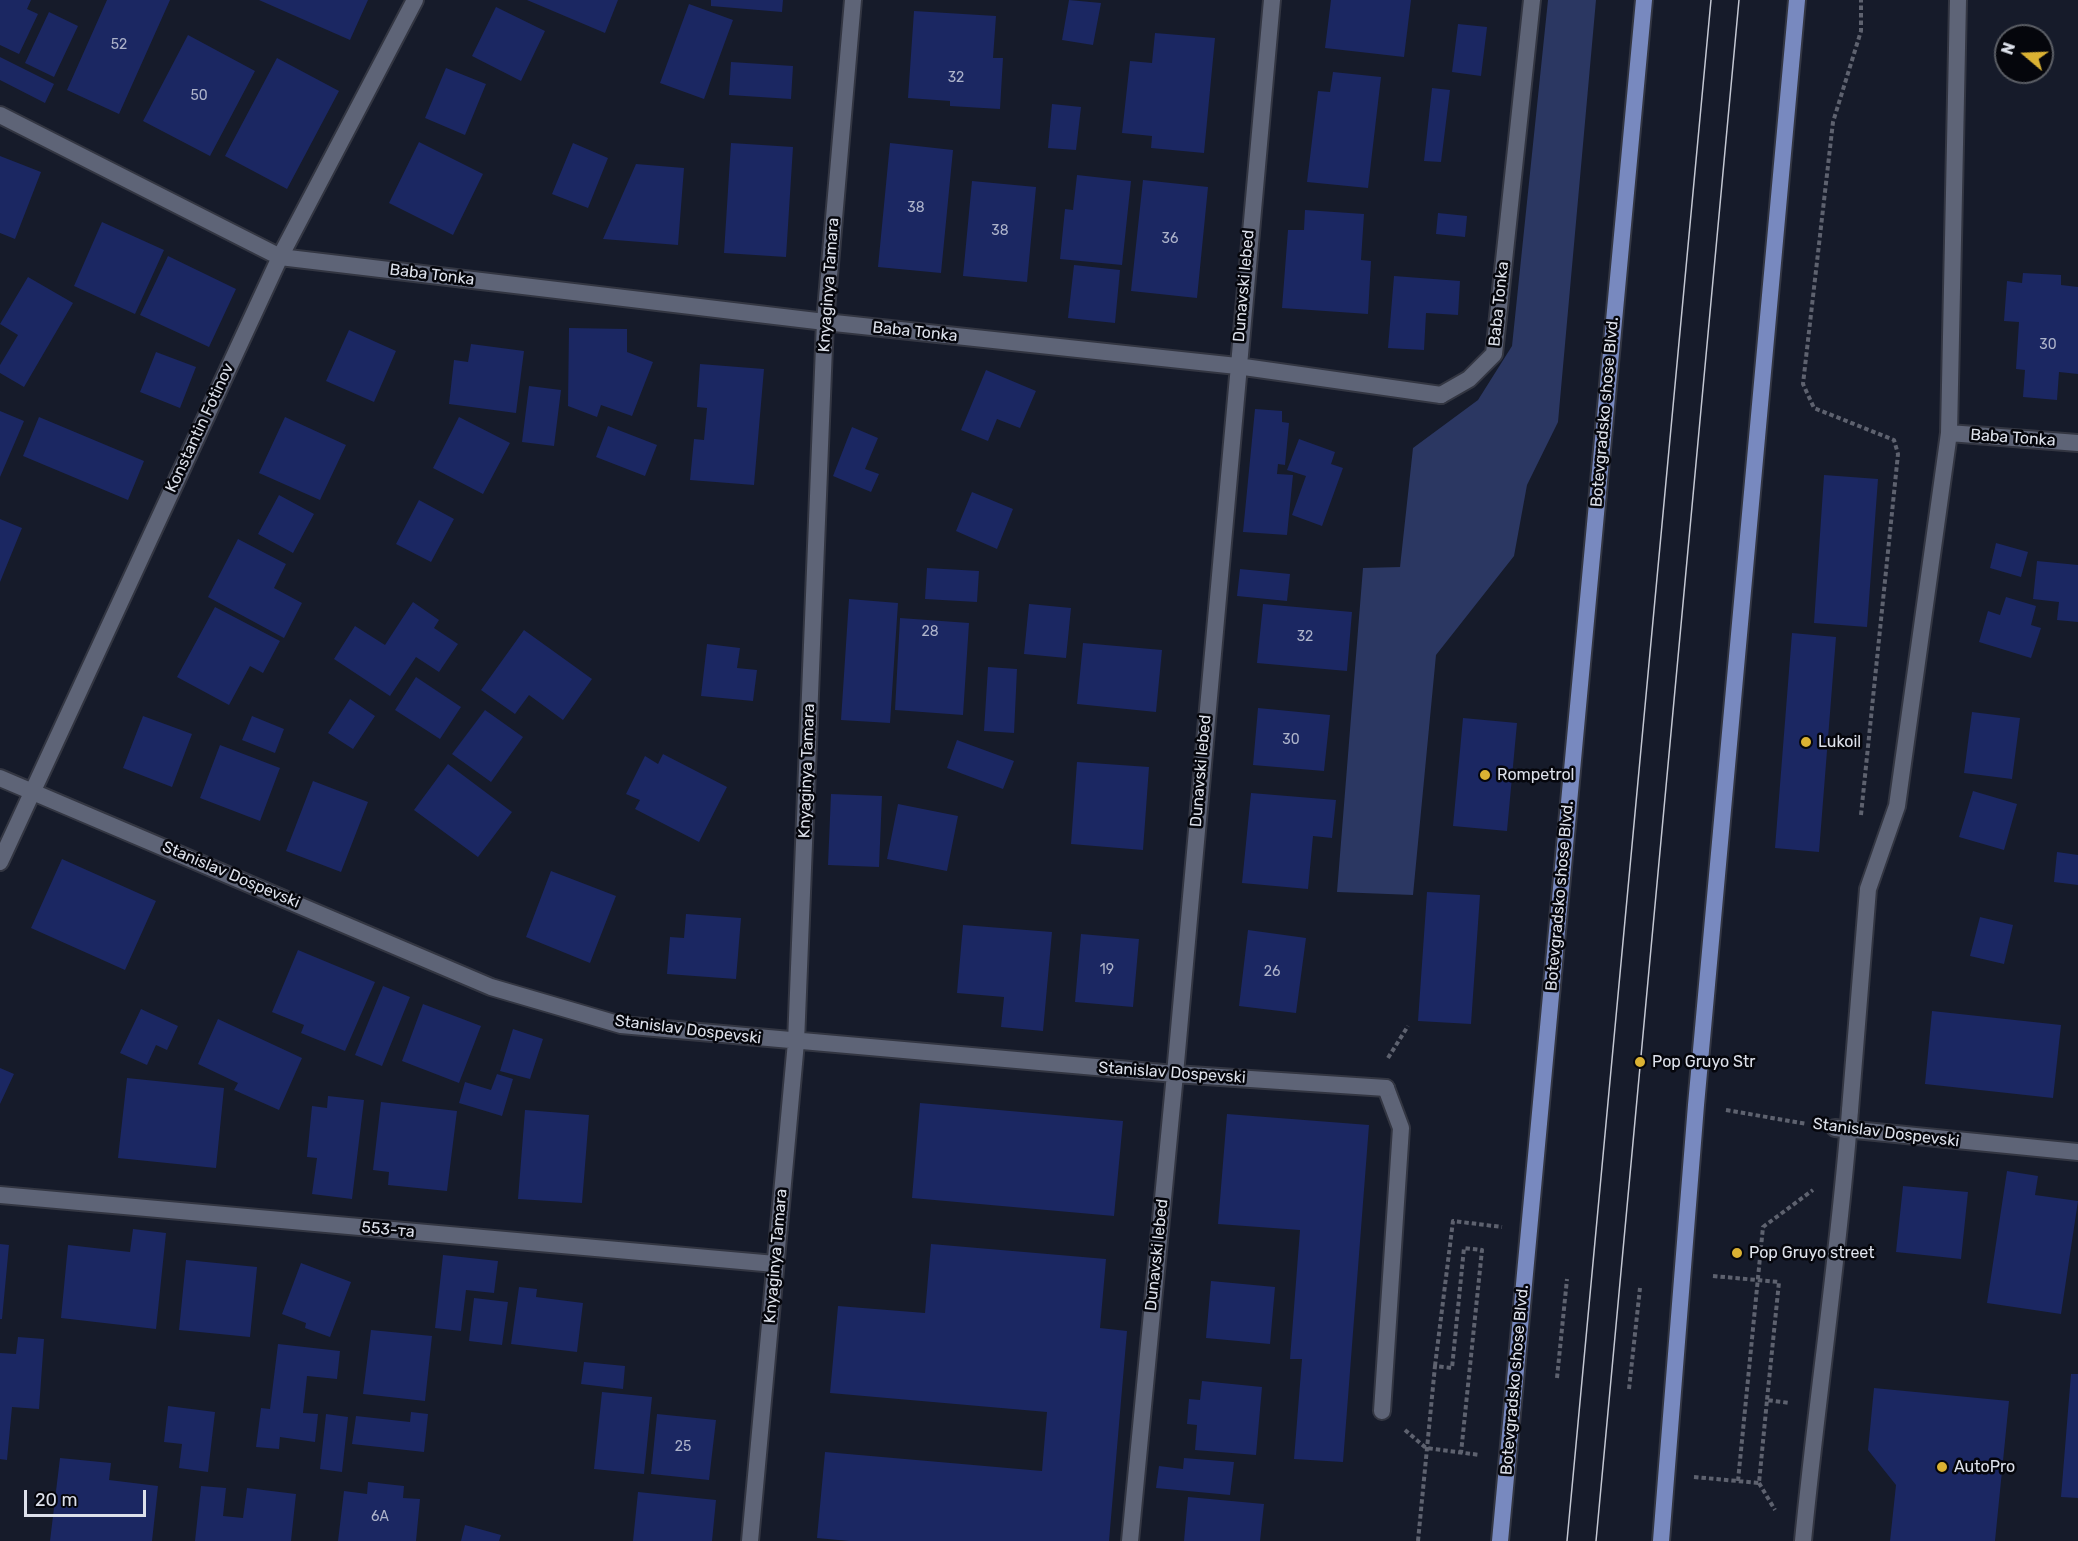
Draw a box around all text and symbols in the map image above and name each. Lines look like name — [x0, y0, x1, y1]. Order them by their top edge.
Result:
north arrow — [1994, 24, 2054, 84]
house number: 52 — [111, 37, 127, 53]
text: N — [1998, 40, 2019, 57]
house number: 32 — [948, 70, 964, 86]
house number: 50 — [190, 88, 208, 104]
house number: 38 — [907, 200, 925, 216]
street label: Knyaginya Tamara — [815, 217, 843, 353]
house number: 38 — [991, 223, 1009, 239]
street label: Dunavski lebed — [1230, 229, 1258, 343]
house number: 36 — [1162, 231, 1178, 247]
street label: Baba Tonka — [388, 260, 476, 290]
street label: Baba Tonka — [1485, 261, 1513, 347]
street label: Botevgradsko shose Blvd. — [1587, 316, 1623, 508]
street label: Baba Tonka — [872, 318, 958, 346]
house number: 30 — [2039, 337, 2057, 353]
street label: Konstantin Fotinov — [162, 360, 238, 496]
street label: Baba Tonka — [1970, 425, 2056, 451]
house number: 28 — [921, 624, 939, 640]
house number: 32 — [1297, 629, 1313, 645]
street label: Knyaginya Tamara — [795, 703, 819, 839]
street label: Dunavski lebed — [1187, 714, 1215, 828]
house number: 30 — [1282, 732, 1300, 748]
place label: Lukoil — [1818, 732, 1861, 752]
marker: Lukoil — [1799, 735, 1813, 749]
place label: Rompetrol — [1497, 765, 1574, 785]
marker: Rompetrol — [1478, 768, 1492, 782]
street label: Botevgradsko shose Blvd. — [1542, 800, 1578, 992]
street label: Stanislav Dospevski — [159, 837, 303, 913]
house number: 19 — [1100, 962, 1114, 978]
house number: 26 — [1264, 964, 1280, 980]
street label: Stanislav Dospevski — [614, 1011, 762, 1049]
place label: Pop Gruyo Str — [1652, 1052, 1755, 1072]
marker: Pop Gruyo Str — [1633, 1055, 1647, 1069]
street label: Stanislav Dospevski — [1098, 1058, 1246, 1088]
street label: Stanislav Dospevski — [1812, 1114, 1960, 1152]
street label: Knyaginya Tamara — [761, 1188, 791, 1324]
street label: Dunavski lebed — [1142, 1198, 1172, 1312]
street label: 553-та — [361, 1218, 415, 1242]
place label: Pop Gruyo street — [1749, 1243, 1875, 1263]
marker: Pop Gruyo street — [1730, 1246, 1744, 1260]
street label: Botevgradsko shose Blvd. — [1497, 1284, 1533, 1476]
house number: 25 — [675, 1439, 691, 1455]
place label: AutoPro — [1954, 1457, 2015, 1477]
marker: AutoPro — [1935, 1460, 1949, 1474]
scale bar — [27, 1478, 148, 1516]
text: 20 m — [35, 1489, 77, 1511]
house number: 6А — [371, 1509, 389, 1525]

